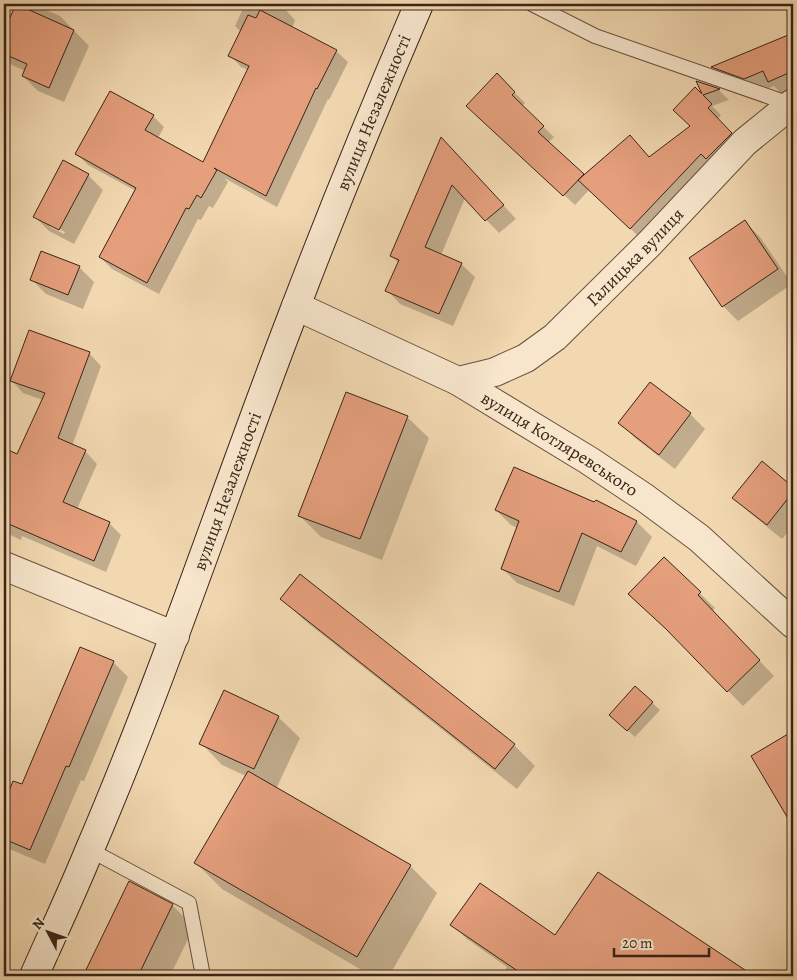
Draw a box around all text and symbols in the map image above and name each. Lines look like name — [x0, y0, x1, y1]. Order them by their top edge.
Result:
street label: вулиця Незалежності — [331, 31, 417, 194]
street label: Галицька вулиця — [581, 203, 689, 311]
street label: вулиця Котляревського — [477, 386, 643, 502]
street label: вулиця Незалежності — [187, 409, 267, 574]
north arrow — [22, 908, 72, 958]
text: N — [28, 914, 49, 934]
scale bar — [614, 925, 710, 957]
text: 20 m — [622, 933, 653, 953]

